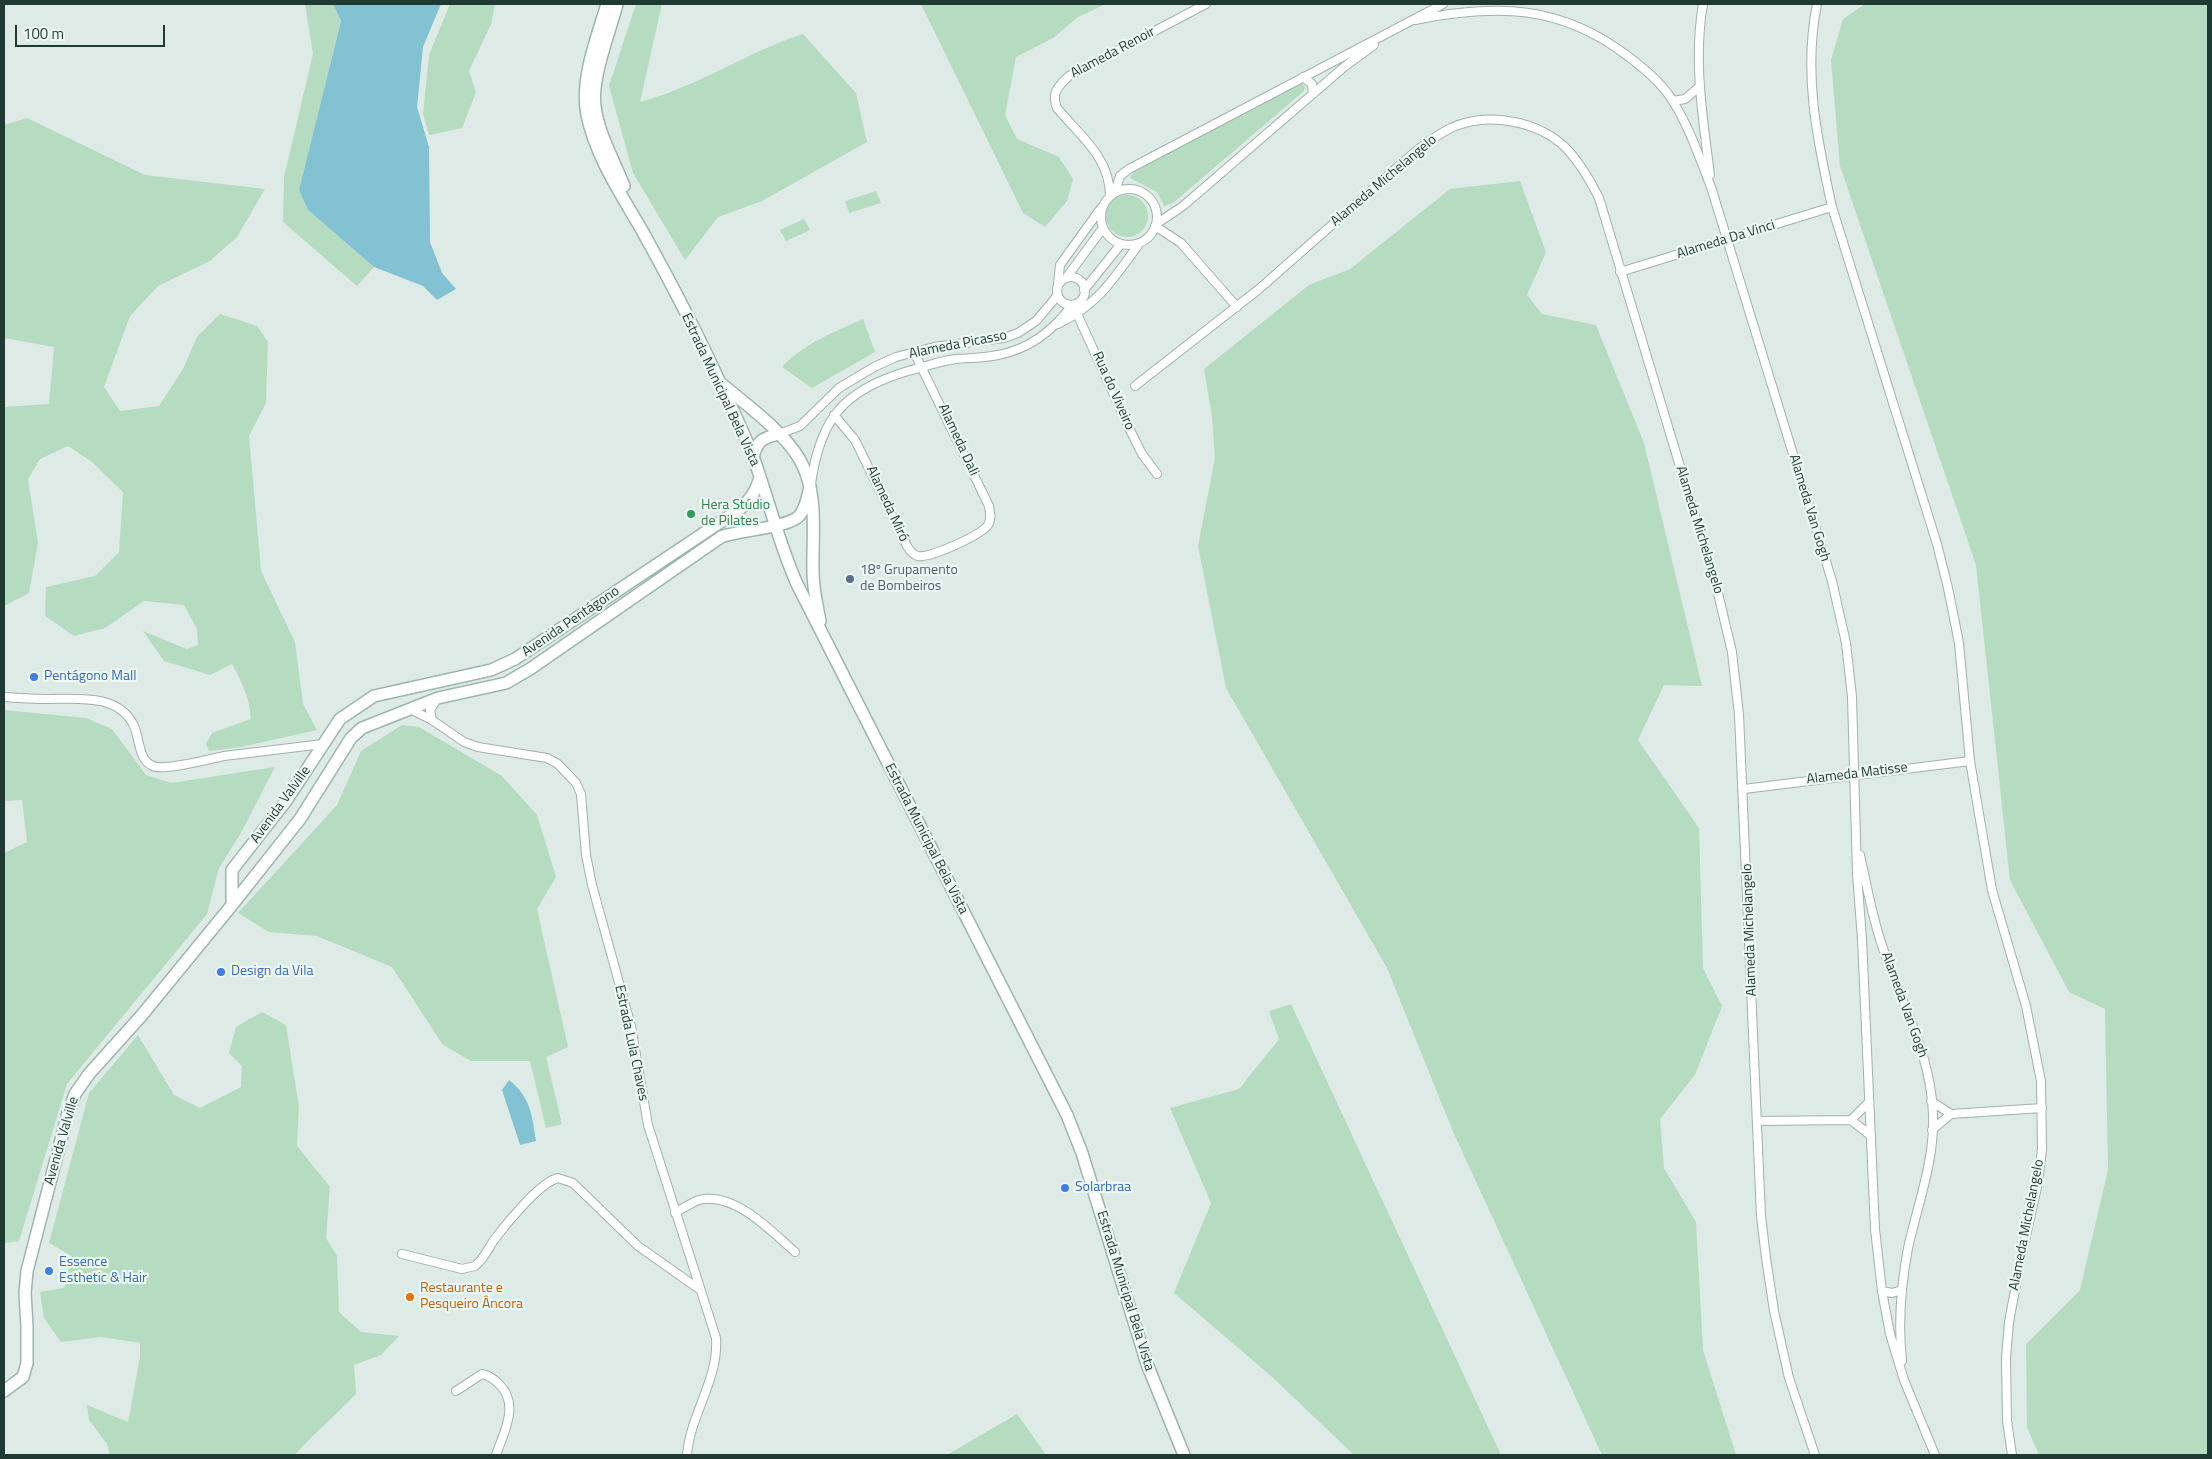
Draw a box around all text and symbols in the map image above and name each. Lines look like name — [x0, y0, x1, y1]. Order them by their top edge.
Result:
scale bar — [18, 15, 168, 47]
text: 100 m — [23, 22, 64, 45]
street label: Alameda Renoir — [1068, 24, 1158, 82]
street label: Alameda Michelangelo — [1328, 132, 1440, 230]
street label: Alameda Da Vinci — [1675, 217, 1777, 263]
street label: Estrada Municipal Bela Vista — [677, 311, 763, 469]
street label: Alameda Picasso — [907, 327, 1009, 363]
street label: Rua do Viveiro — [1088, 349, 1138, 433]
street label: Alameda Dali — [934, 401, 982, 479]
street label: Alameda Van Gogh — [1785, 452, 1833, 564]
street label: Alameda Miró — [862, 463, 912, 545]
street label: Alameda Michelangelo — [1672, 464, 1726, 596]
place label: Hera Stúdio de Pilates — [701, 498, 770, 530]
marker: Hera Stúdio de Pilates — [685, 508, 697, 520]
place label: 18º Grupamento de Bombeiros — [860, 563, 958, 596]
marker: 18º Grupamento de Bombeiros — [844, 573, 856, 585]
street label: Avenida Pentágono — [519, 583, 623, 661]
place label: Pentágono Mall — [44, 669, 137, 685]
marker: Pentágono Mall — [28, 671, 40, 683]
street label: Alameda Matisse — [1806, 759, 1908, 789]
street label: Estrada Municipal Bela Vista — [881, 761, 971, 917]
street label: Avenida Valville — [247, 763, 315, 847]
street label: Alameda Michelangelo — [1739, 863, 1761, 997]
street label: Alameda Van Gogh — [1877, 950, 1931, 1060]
place label: Design da Vila — [231, 964, 313, 980]
marker: Design da Vila — [215, 966, 227, 978]
street label: Estrada Lula Chaves — [610, 983, 652, 1103]
street label: Avenida Valville — [41, 1095, 83, 1187]
street label: Alameda Michelangelo — [2006, 1158, 2048, 1292]
place label: Solarbraa — [1075, 1180, 1131, 1196]
marker: Solarbraa — [1059, 1182, 1071, 1194]
street label: Estrada Municipal Bela Vista — [1093, 1209, 1157, 1373]
place label: Essence Esthetic & Hair — [59, 1255, 147, 1288]
marker: Essence Esthetic & Hair — [43, 1265, 55, 1277]
place label: Restaurante e Pesqueiro Âncora — [420, 1281, 523, 1314]
marker: Restaurante e Pesqueiro Âncora — [404, 1291, 416, 1303]

